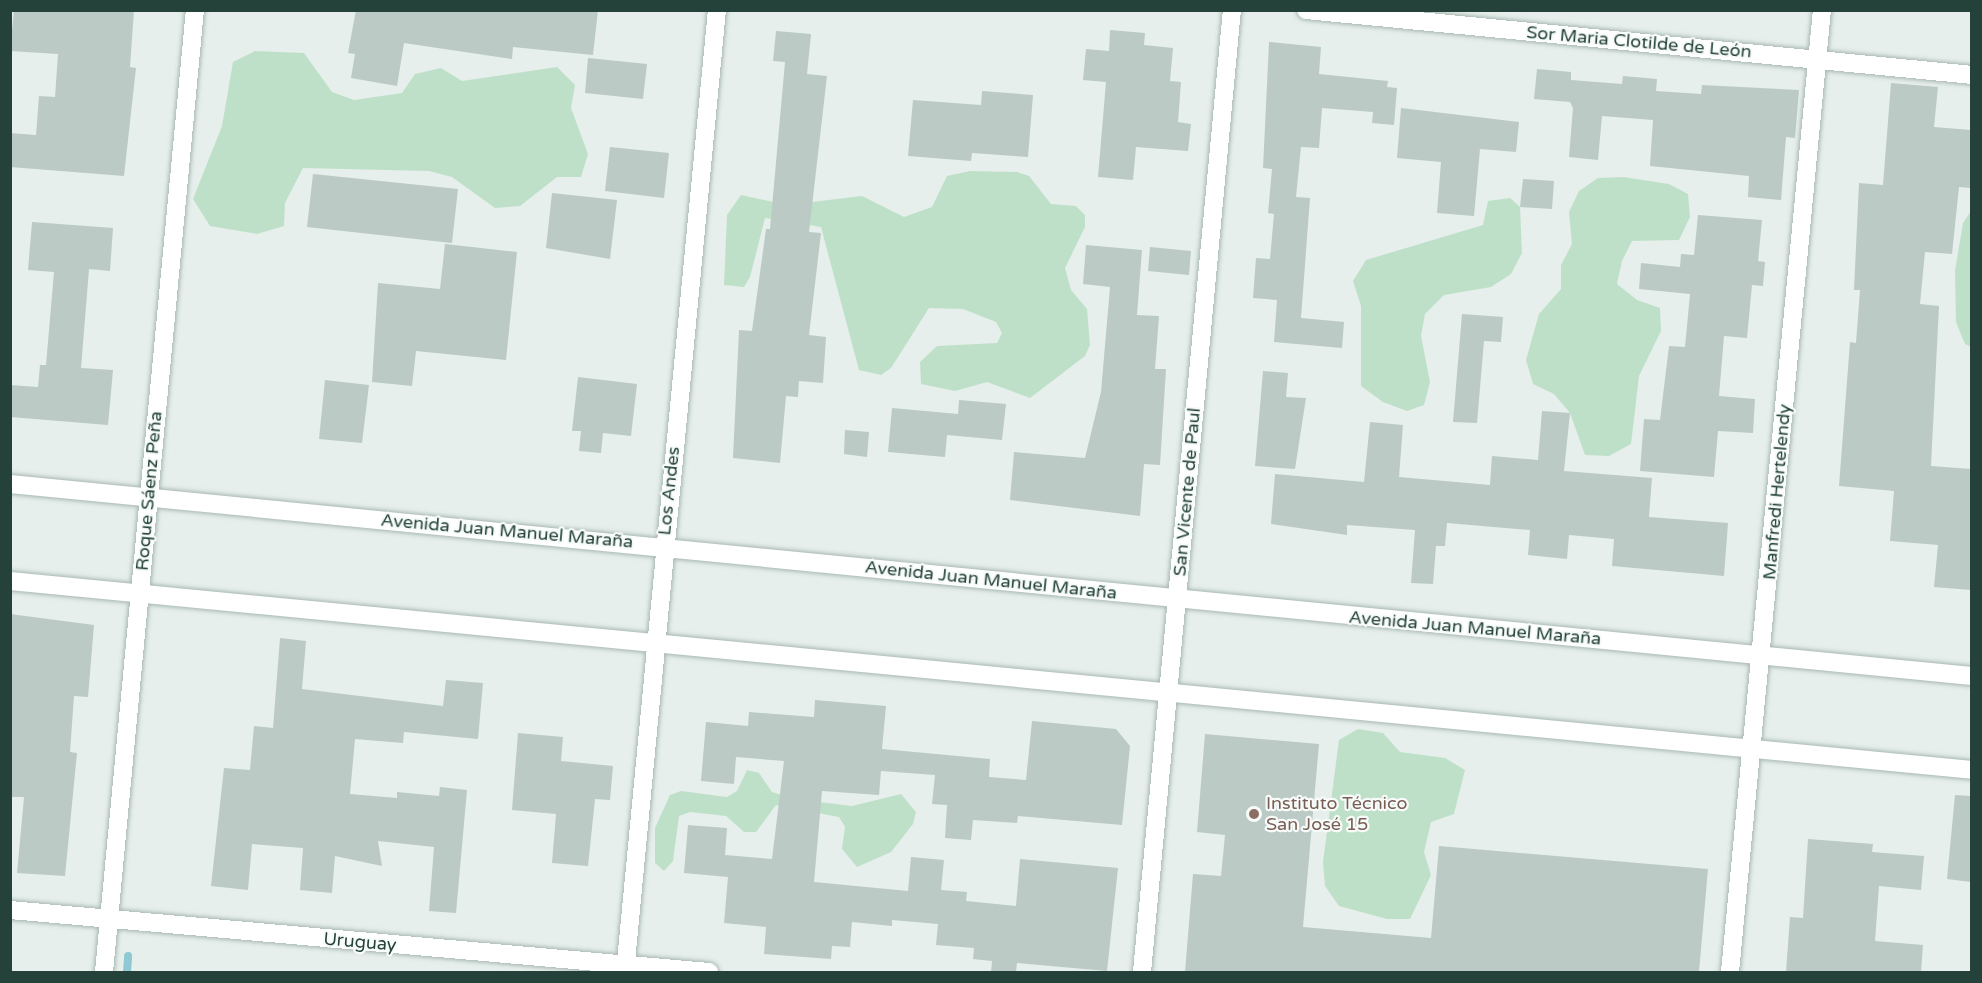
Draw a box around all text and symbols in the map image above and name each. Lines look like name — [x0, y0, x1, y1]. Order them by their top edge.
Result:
street label: Sor Maria Clotilde de León — [1526, 21, 1752, 63]
street label: Manfredi Hertelendy — [1759, 403, 1795, 581]
street label: San Vicente de Paul — [1169, 407, 1205, 577]
street label: Roque Sáenz Peña — [131, 410, 167, 572]
street label: Los Andes — [654, 446, 684, 536]
street label: Avenida Juan Manuel Maraña — [380, 509, 634, 553]
street label: Avenida Juan Manuel Maraña — [864, 556, 1118, 604]
street label: Avenida Juan Manuel Maraña — [1348, 606, 1602, 650]
place label: Instituto Técnico San José 15 — [1266, 793, 1408, 836]
marker: Instituto Técnico San José 15 — [1247, 807, 1261, 821]
street label: Uruguay — [323, 928, 397, 956]

